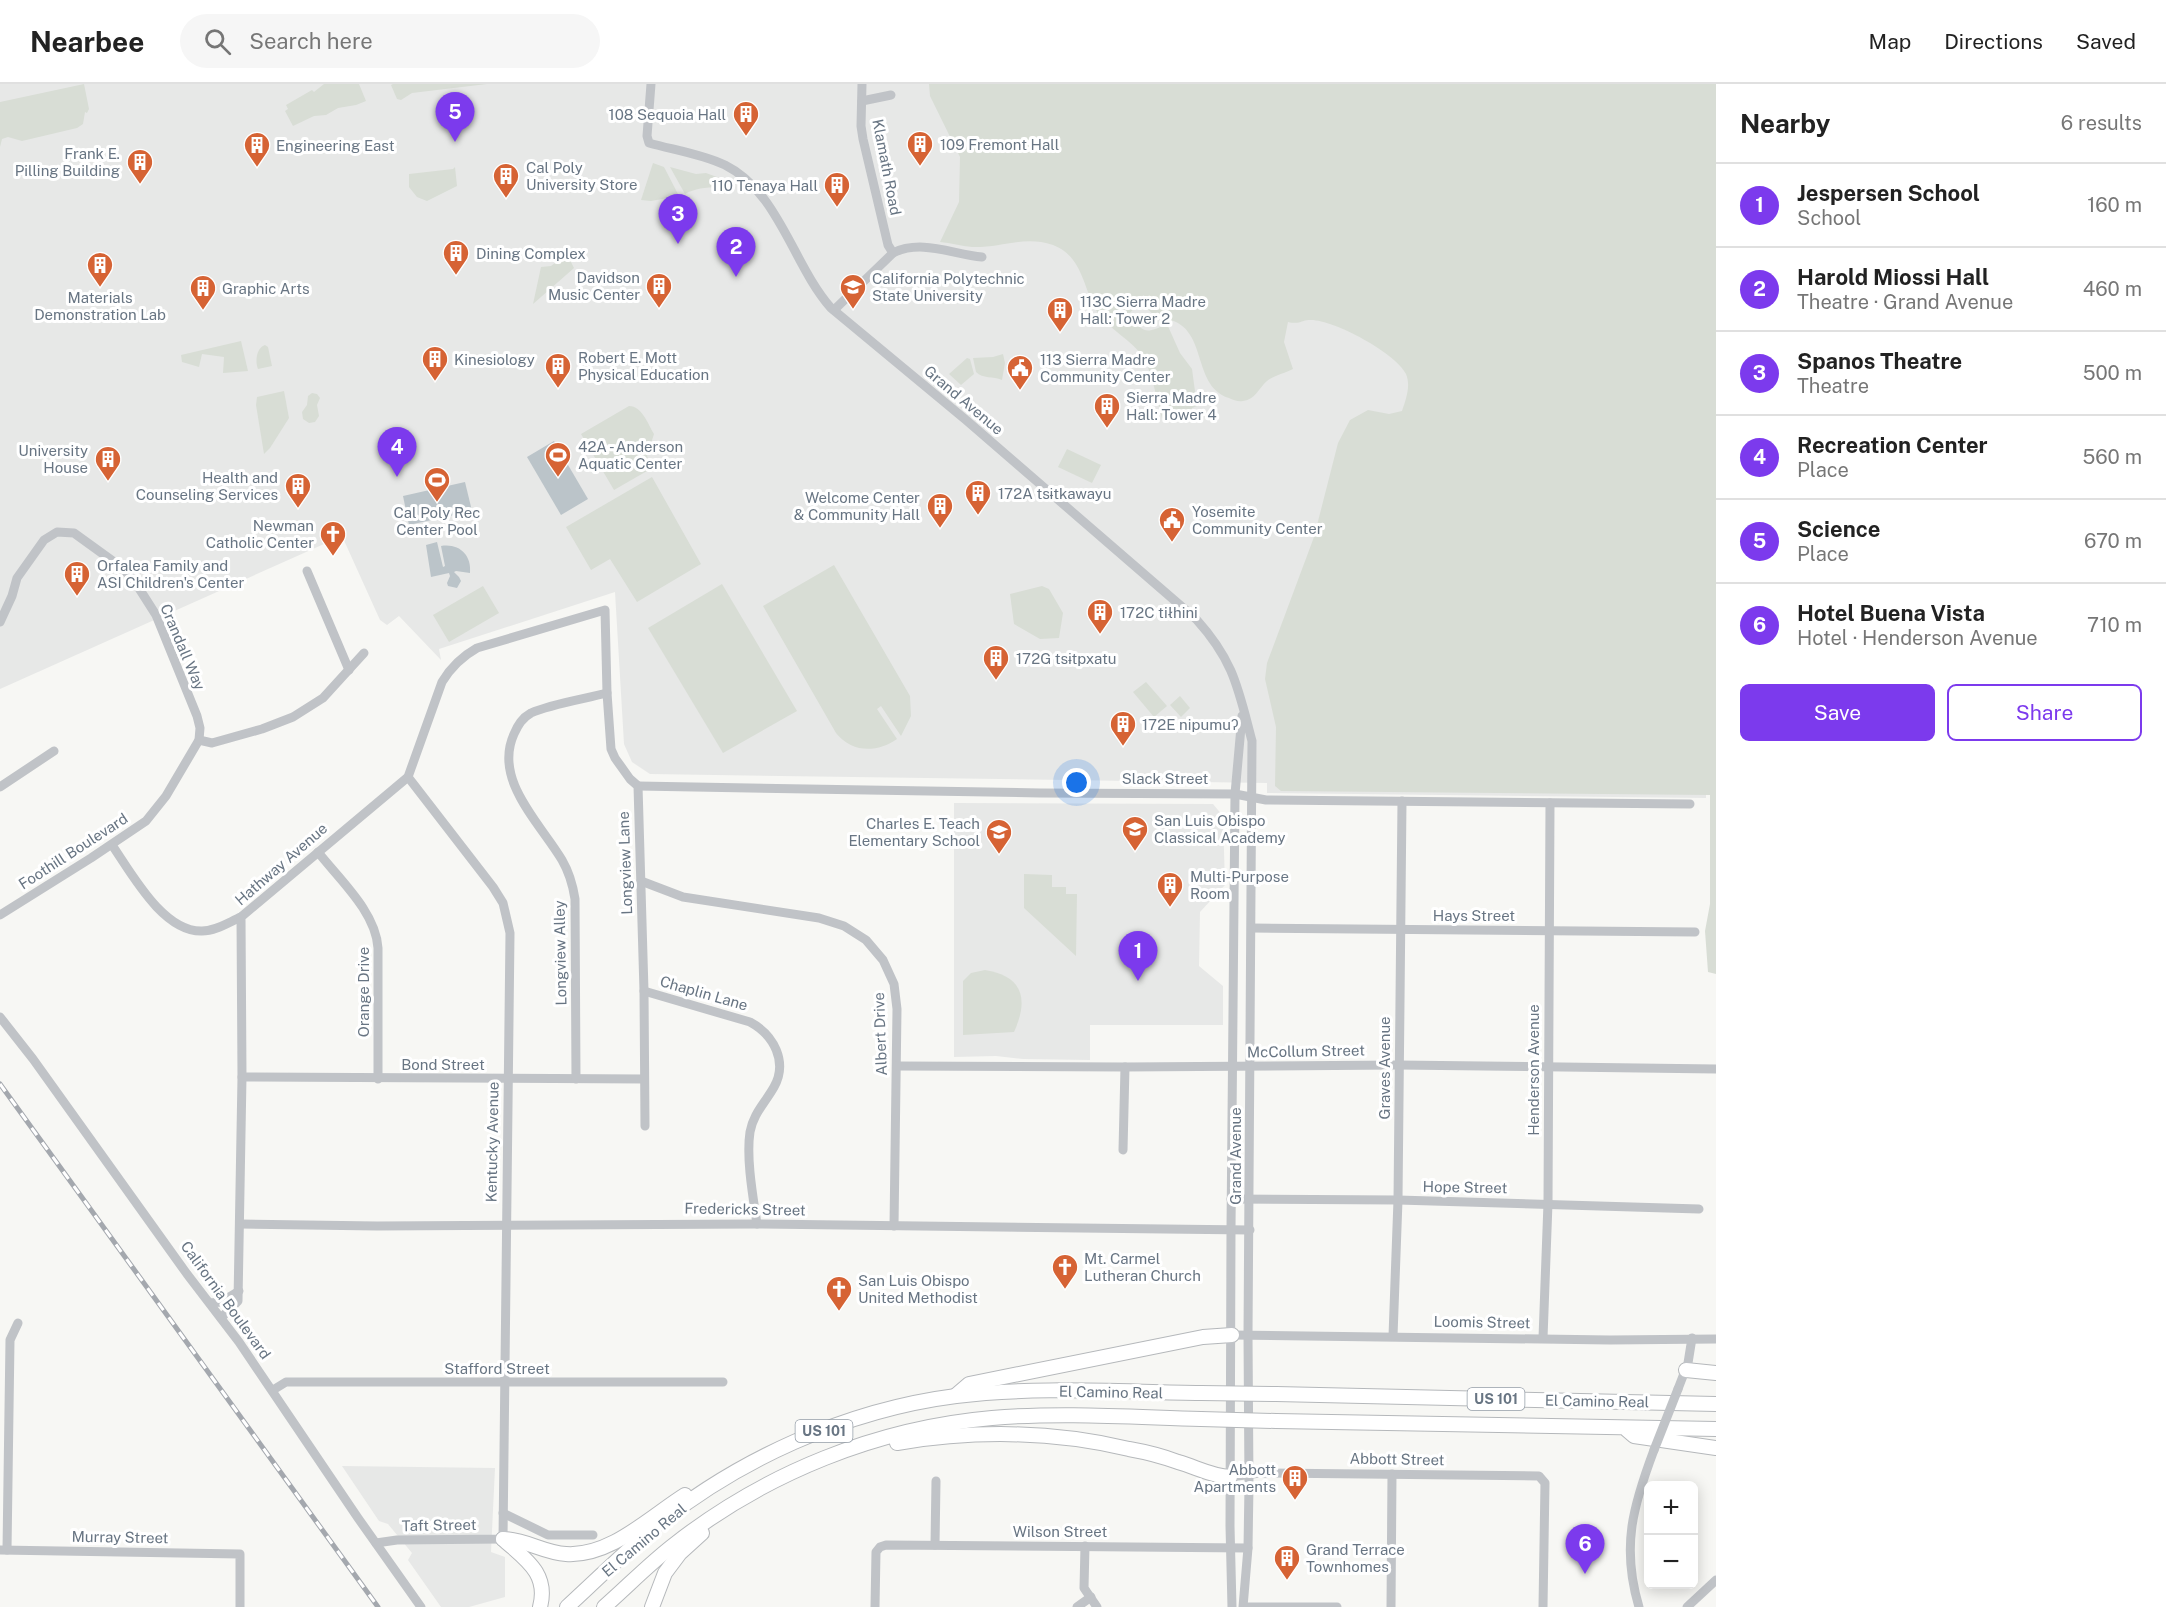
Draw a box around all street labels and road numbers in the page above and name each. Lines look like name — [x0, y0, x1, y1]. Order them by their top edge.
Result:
street label: Klamath Road — [869, 117, 905, 217]
street label: Grand Avenue — [921, 362, 1007, 438]
street label: Crandall Way — [157, 601, 209, 693]
street label: Slack Street — [1122, 770, 1209, 787]
street label: Foothill Boulevard — [15, 809, 131, 893]
street label: Longview Lane — [615, 811, 635, 915]
street label: Hathway Avenue — [232, 819, 330, 909]
street label: Longview Alley — [551, 900, 569, 1006]
street label: Hays Street — [1433, 907, 1515, 924]
street label: Orange Drive — [355, 947, 372, 1037]
street label: Chaplin Lane — [658, 972, 750, 1014]
street label: Albert Drive — [870, 992, 890, 1076]
street label: Henderson Avenue — [1525, 1004, 1542, 1136]
street label: Graves Avenue — [1376, 1016, 1393, 1120]
street label: McCollum Street — [1247, 1041, 1365, 1061]
street label: Bond Street — [401, 1056, 485, 1073]
street label: Kentucky Avenue — [482, 1081, 502, 1203]
street label: Grand Avenue — [1227, 1107, 1244, 1205]
street label: Hope Street — [1423, 1178, 1508, 1196]
street label: Fredericks Street — [684, 1199, 806, 1219]
street label: California Boulevard — [178, 1238, 274, 1362]
street label: Loomis Street — [1433, 1313, 1531, 1331]
street label: Stafford Street — [444, 1360, 550, 1377]
street label: El Camino Real — [1059, 1383, 1163, 1401]
road number: US 101 — [1468, 1388, 1524, 1410]
street label: El Camino Real — [1545, 1392, 1649, 1410]
road number: US 101 — [796, 1420, 852, 1442]
street label: Abbott Street — [1349, 1450, 1445, 1468]
street label: El Camino Real — [599, 1500, 689, 1580]
street label: Taft Street — [401, 1516, 477, 1534]
street label: Wilson Street — [1013, 1523, 1107, 1540]
street label: Murray Street — [71, 1528, 169, 1546]

